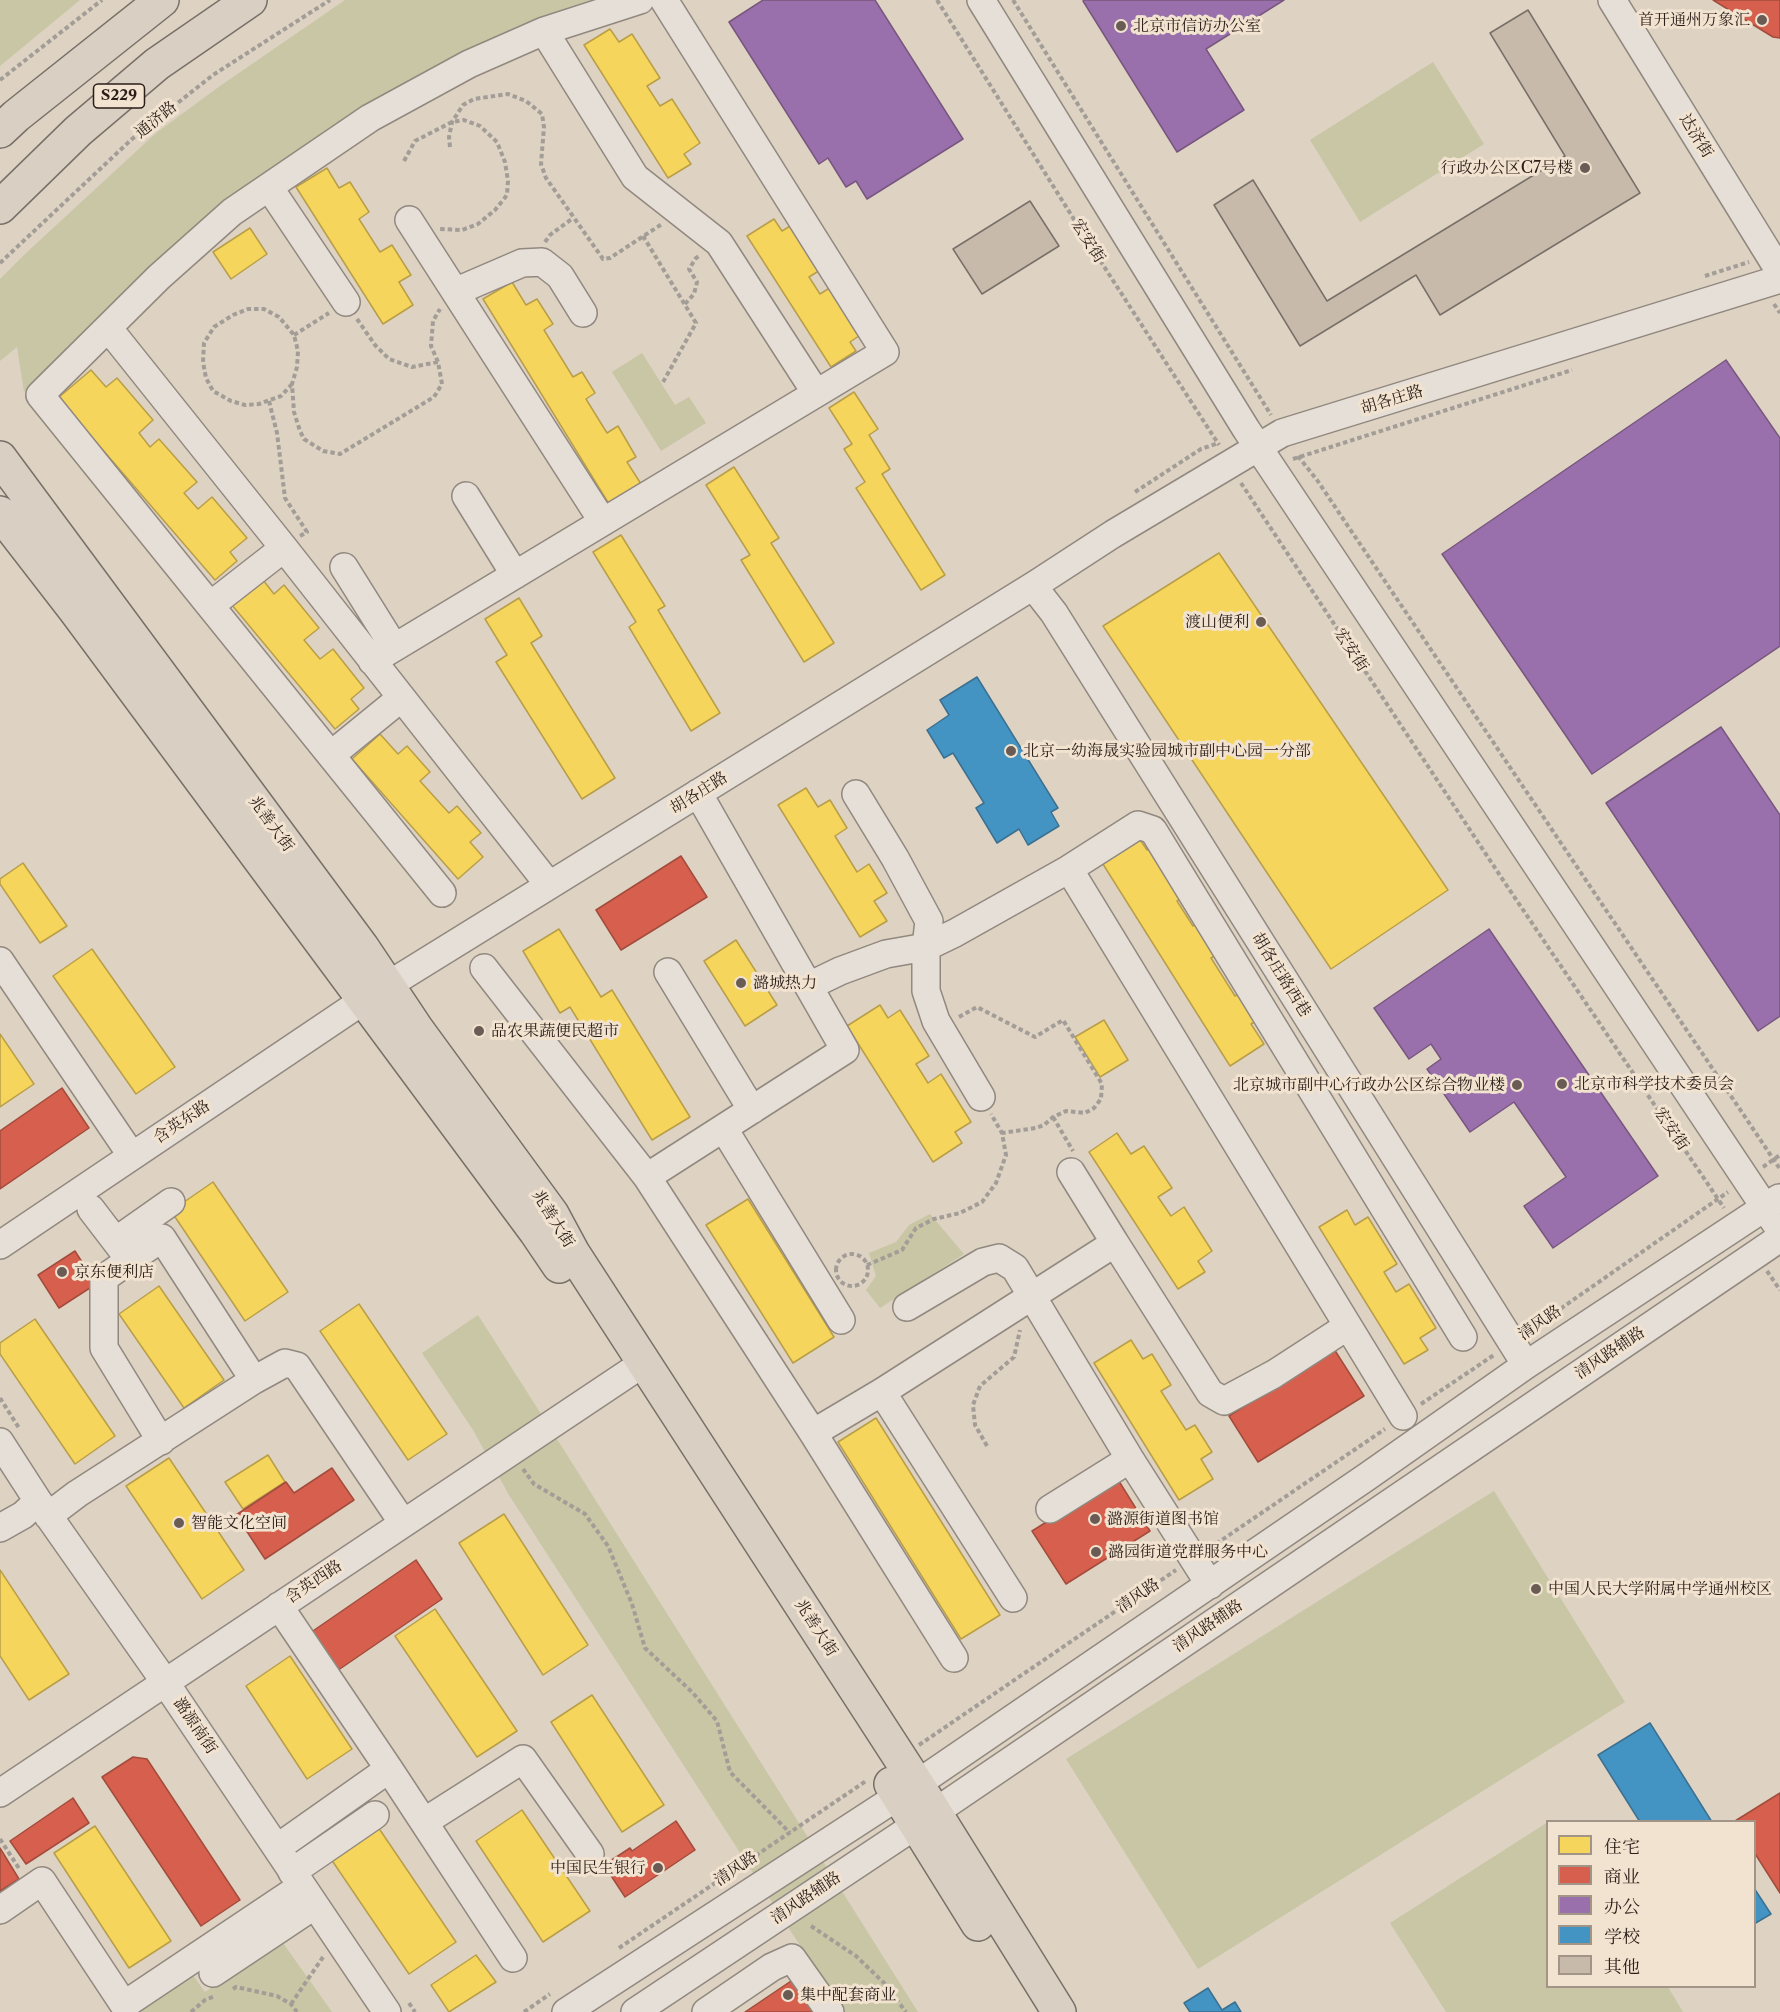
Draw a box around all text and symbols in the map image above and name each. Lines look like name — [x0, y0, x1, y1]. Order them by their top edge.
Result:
place label: 首开通州万象汇 — [1638, 10, 1750, 30]
marker: 首开通州万象汇 — [1755, 13, 1769, 27]
place label: 北京市信访办公室 — [1133, 16, 1261, 36]
marker: 北京市信访办公室 — [1114, 19, 1128, 33]
road number: S229 — [94, 84, 144, 108]
street label: 通济路 — [131, 97, 181, 143]
street label: 达济街 — [1675, 111, 1717, 161]
place label: 行政办公区C7号楼 — [1441, 158, 1573, 178]
marker: 行政办公区C7号楼 — [1578, 161, 1592, 175]
street label: 宏安街 — [1067, 216, 1109, 266]
street label: 胡各庄路 — [1359, 381, 1425, 419]
place label: 渡山便利 — [1185, 612, 1249, 632]
marker: 渡山便利 — [1254, 615, 1268, 629]
street label: 宏安街 — [1330, 625, 1372, 675]
place label: 北京一幼海晟实验园城市副中心园一分部 — [1023, 741, 1311, 761]
marker: 北京一幼海晟实验园城市副中心园一分部 — [1004, 744, 1018, 758]
street label: 胡各庄路 — [667, 768, 731, 818]
street label: 兆善大街 — [244, 792, 298, 856]
street label: 胡各庄路西巷 — [1247, 929, 1315, 1021]
place label: 潞城热力 — [753, 973, 817, 993]
marker: 潞城热力 — [734, 976, 748, 990]
place label: 品农果蔬便民超市 — [491, 1021, 619, 1041]
marker: 品农果蔬便民超市 — [472, 1024, 486, 1038]
place label: 北京市科学技术委员会 — [1574, 1074, 1734, 1094]
place label: 北京城市副中心行政办公区综合物业楼 — [1233, 1075, 1505, 1095]
marker: 北京市科学技术委员会 — [1555, 1077, 1569, 1091]
marker: 北京城市副中心行政办公区综合物业楼 — [1510, 1078, 1524, 1092]
street label: 含英东路 — [150, 1096, 214, 1148]
street label: 宏安街 — [1650, 1104, 1692, 1154]
street label: 兆善大街 — [528, 1187, 578, 1251]
place label: 京东便利店 — [74, 1262, 154, 1282]
marker: 京东便利店 — [55, 1265, 69, 1279]
street label: 清风路 — [1515, 1301, 1565, 1345]
street label: 清风路辅路 — [1571, 1323, 1649, 1383]
place label: 潞源街道图书馆 — [1107, 1509, 1219, 1529]
marker: 潞源街道图书馆 — [1088, 1512, 1102, 1526]
place label: 智能文化空间 — [191, 1513, 287, 1533]
marker: 智能文化空间 — [172, 1516, 186, 1530]
place label: 潞园街道党群服务中心 — [1108, 1542, 1268, 1562]
marker: 潞园街道党群服务中心 — [1089, 1545, 1103, 1559]
street label: 含英西路 — [282, 1556, 346, 1608]
street label: 清风路 — [1113, 1575, 1163, 1617]
place label: 中国人民大学附属中学通州校区 — [1548, 1579, 1772, 1599]
marker: 中国人民大学附属中学通州校区 — [1529, 1582, 1543, 1596]
street label: 兆善大街 — [791, 1596, 841, 1660]
street label: 清风路辅路 — [1169, 1596, 1247, 1656]
street label: 潞源南街 — [169, 1694, 221, 1758]
legend — [1546, 1820, 1756, 1988]
text: 住宅 — [1604, 1836, 1640, 1858]
street label: 清风路 — [711, 1848, 761, 1890]
place label: 中国民生银行 — [550, 1858, 646, 1878]
marker: 中国民生银行 — [651, 1861, 665, 1875]
text: 商业 — [1604, 1866, 1640, 1888]
street label: 清风路辅路 — [767, 1868, 845, 1928]
text: 办公 — [1604, 1896, 1640, 1918]
text: 学校 — [1604, 1926, 1640, 1948]
text: 其他 — [1604, 1956, 1640, 1978]
place label: 集中配套商业 — [800, 1985, 896, 2005]
marker: 集中配套商业 — [781, 1988, 795, 2002]

